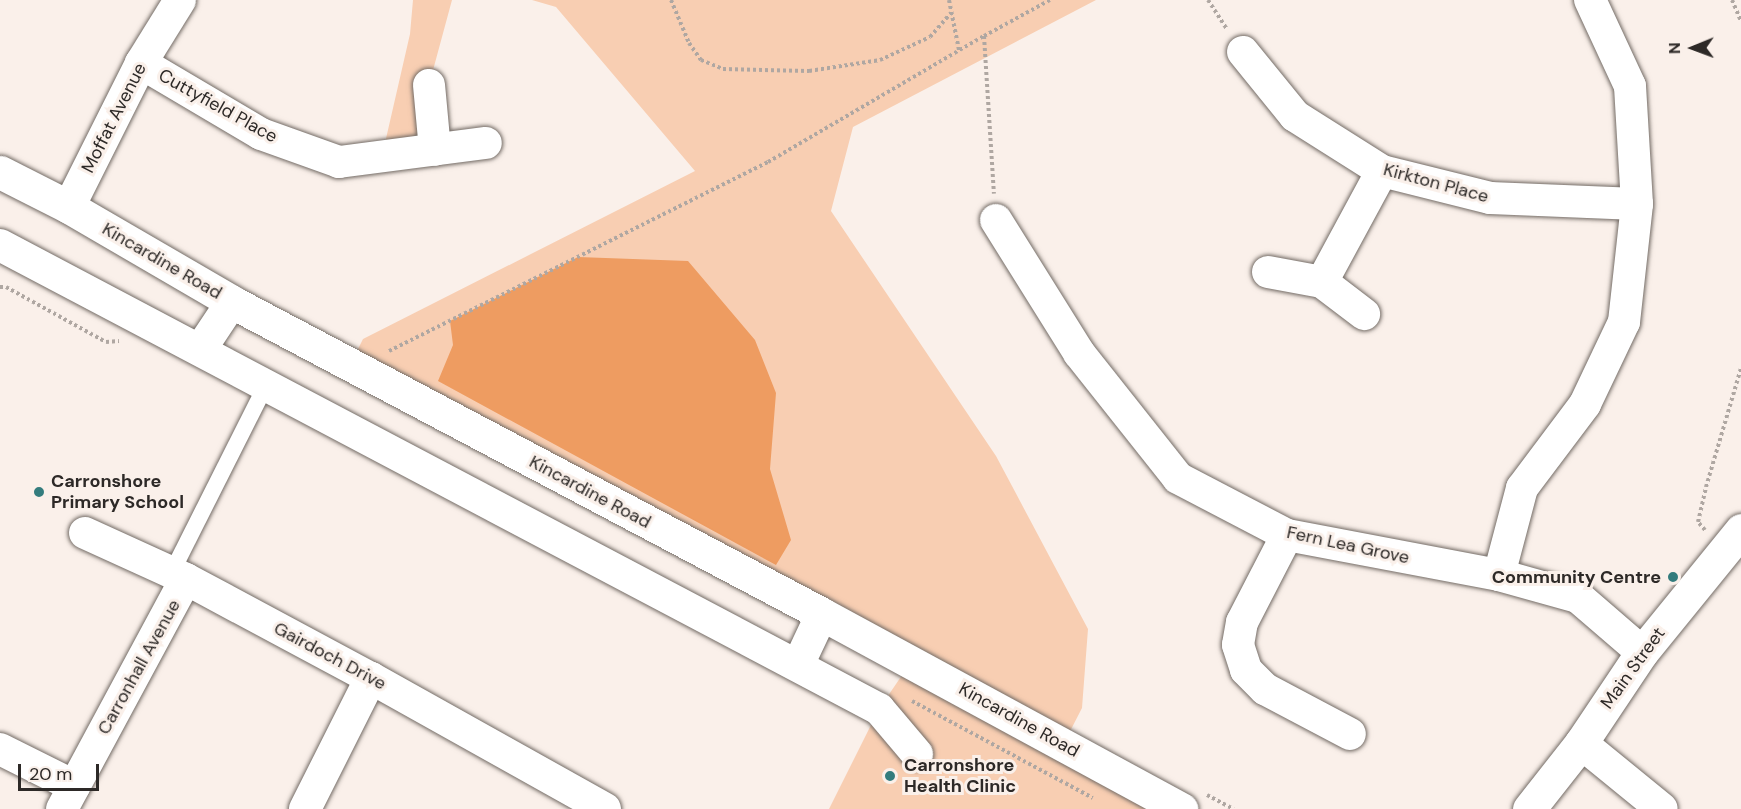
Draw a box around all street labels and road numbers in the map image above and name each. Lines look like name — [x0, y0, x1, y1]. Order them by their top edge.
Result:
street label: Moffat Avenue — [77, 60, 151, 176]
street label: Cuttyfield Place — [155, 64, 281, 148]
street label: Kirkton Place — [1381, 159, 1491, 207]
street label: Kincardine Road — [98, 218, 226, 304]
street label: Kincardine Road — [526, 451, 654, 533]
street label: Fern Lea Grove — [1285, 521, 1411, 569]
street label: Carronhall Avenue — [93, 596, 185, 738]
street label: Gairdoch Drive — [270, 617, 390, 695]
street label: Main Street — [1596, 623, 1670, 713]
street label: Kincardine Road — [955, 678, 1083, 762]

